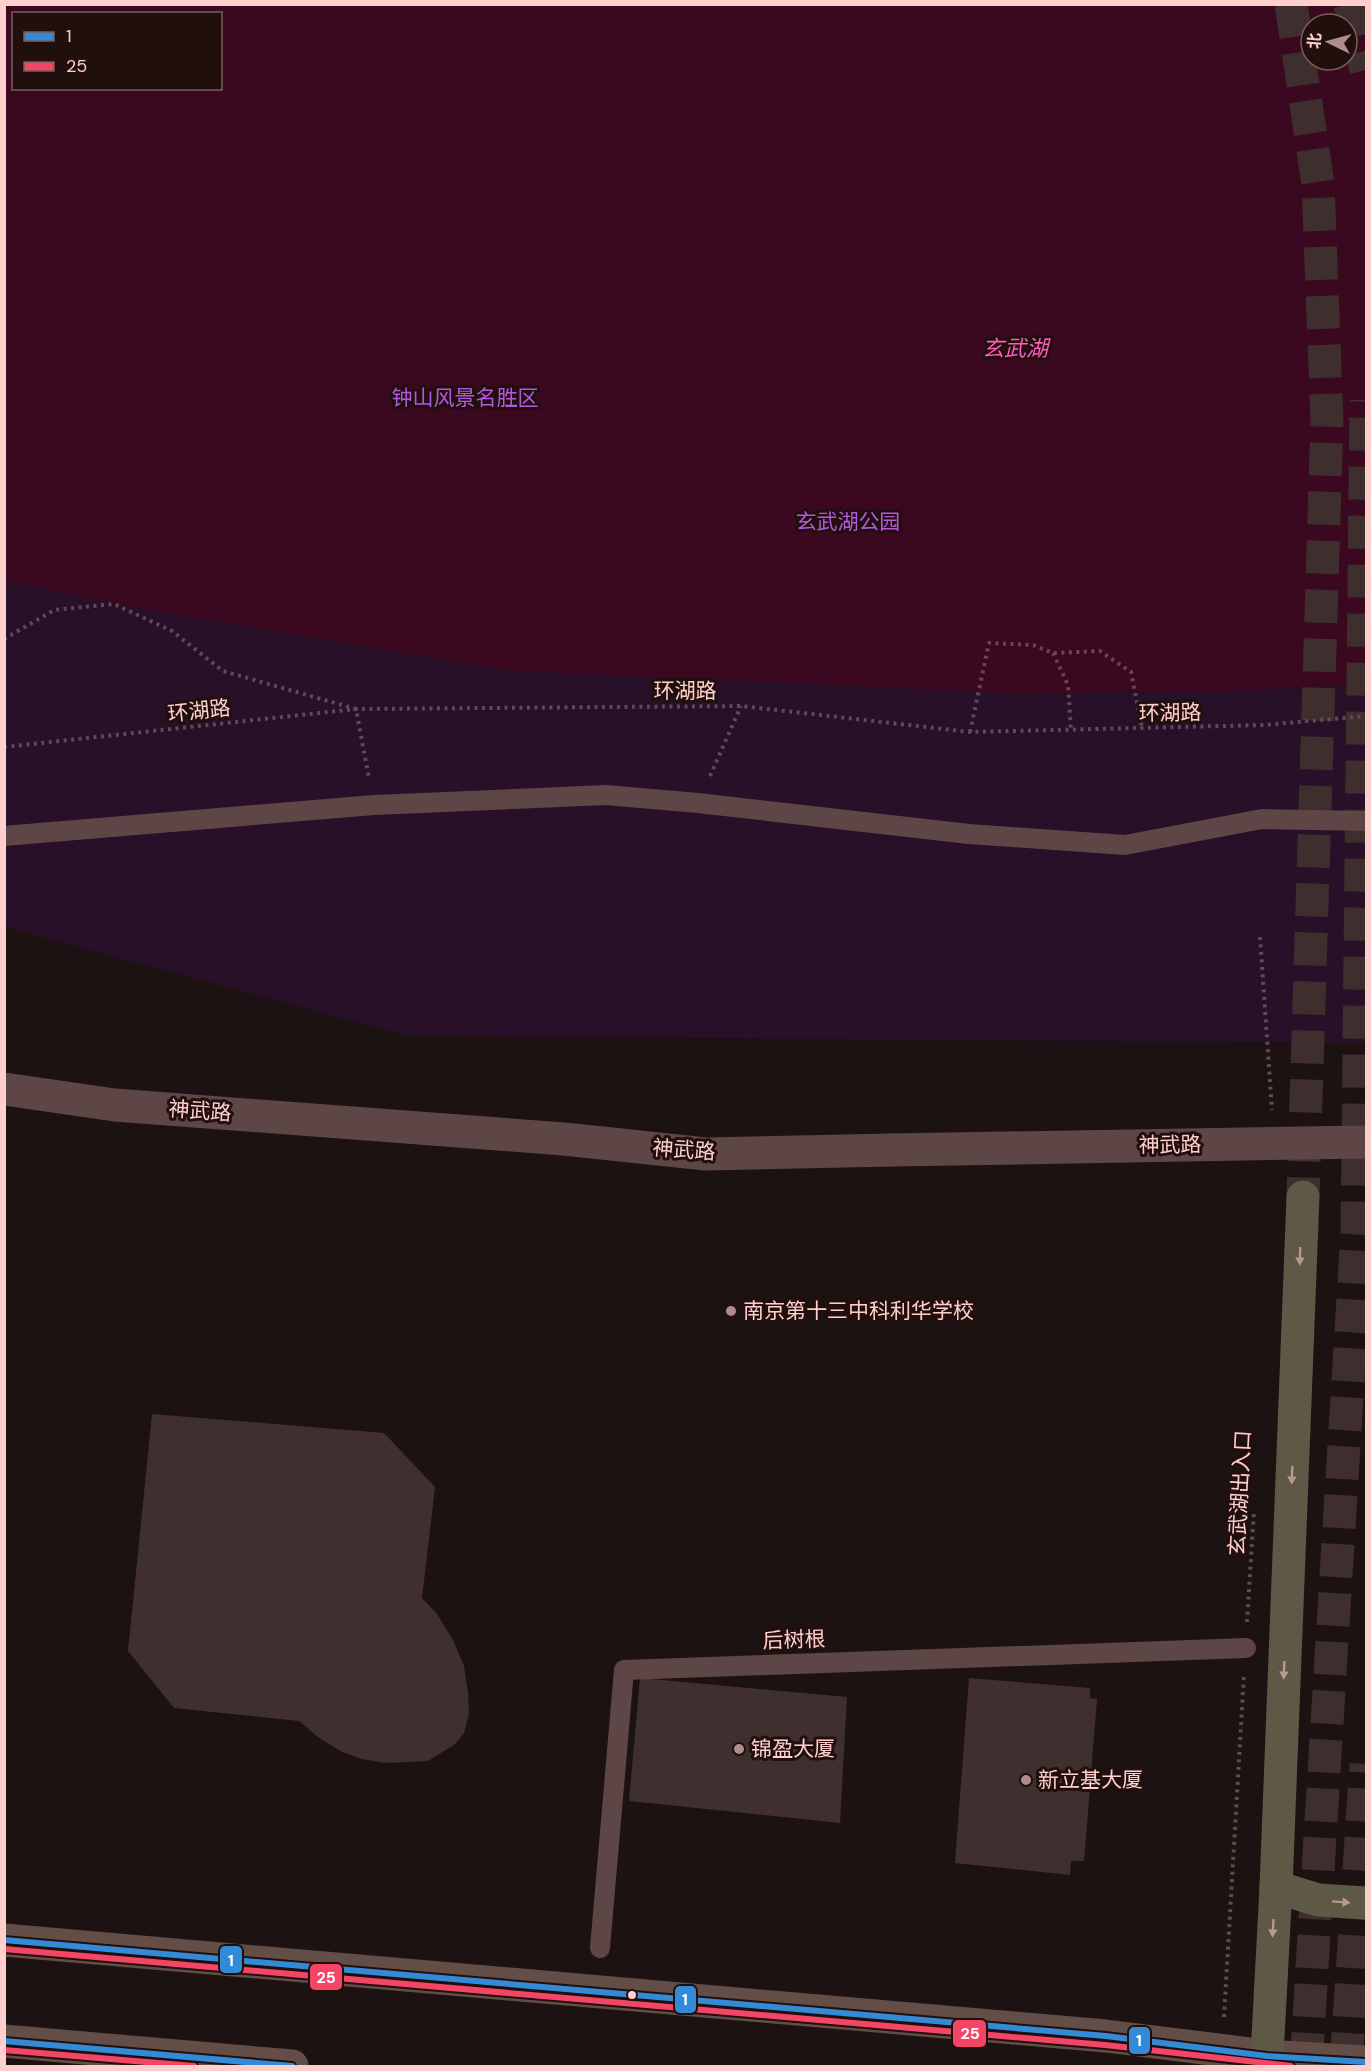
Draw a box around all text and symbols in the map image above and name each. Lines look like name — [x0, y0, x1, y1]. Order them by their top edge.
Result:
legend — [12, 12, 222, 90]
north arrow — [1299, 12, 1359, 72]
text: 1 — [66, 24, 72, 48]
text: 北 — [1303, 32, 1326, 50]
text: 25 — [66, 54, 87, 78]
water label: 玄武湖 — [982, 334, 1051, 363]
park label: 钟山风景名胜区 — [392, 384, 539, 412]
park label: 玄武湖公园 — [796, 508, 901, 536]
street label: 环湖路 — [654, 677, 717, 705]
street label: 环湖路 — [166, 694, 232, 728]
street label: 环湖路 — [1138, 698, 1202, 728]
street label: 神武路 — [168, 1095, 232, 1127]
street label: 神武路 — [1138, 1130, 1202, 1160]
street label: 神武路 — [652, 1134, 716, 1166]
one-way arrow — [1296, 1246, 1305, 1265]
place label: 南京第十三中科利华学校 — [743, 1297, 974, 1325]
marker: 南京第十三中科利华学校 — [724, 1304, 738, 1318]
street label: 玄武湖出入口 — [1223, 1429, 1257, 1557]
one-way arrow — [1287, 1466, 1296, 1485]
street label: 后树根 — [762, 1625, 826, 1655]
one-way arrow — [1280, 1661, 1289, 1680]
place label: 锦盈大厦 — [751, 1735, 835, 1763]
marker: 锦盈大厦 — [732, 1742, 746, 1756]
place label: 新立基大厦 — [1038, 1766, 1143, 1794]
marker: 新立基大厦 — [1019, 1773, 1033, 1787]
one-way arrow — [1332, 1897, 1351, 1907]
one-way arrow — [1269, 1919, 1278, 1938]
line badge: 1 — [219, 1945, 243, 1974]
text: 1 — [228, 1950, 234, 1971]
line badge: 25 — [309, 1963, 343, 1991]
text: 25 — [316, 1967, 336, 1988]
line badge: 1 — [674, 1985, 697, 2014]
unlabelled marker — [626, 1989, 638, 2001]
text: 1 — [682, 1989, 688, 2010]
line badge: 25 — [952, 2019, 987, 2048]
text: 25 — [960, 2023, 980, 2044]
line badge: 1 — [1128, 2026, 1151, 2055]
text: 1 — [1136, 2030, 1142, 2051]

